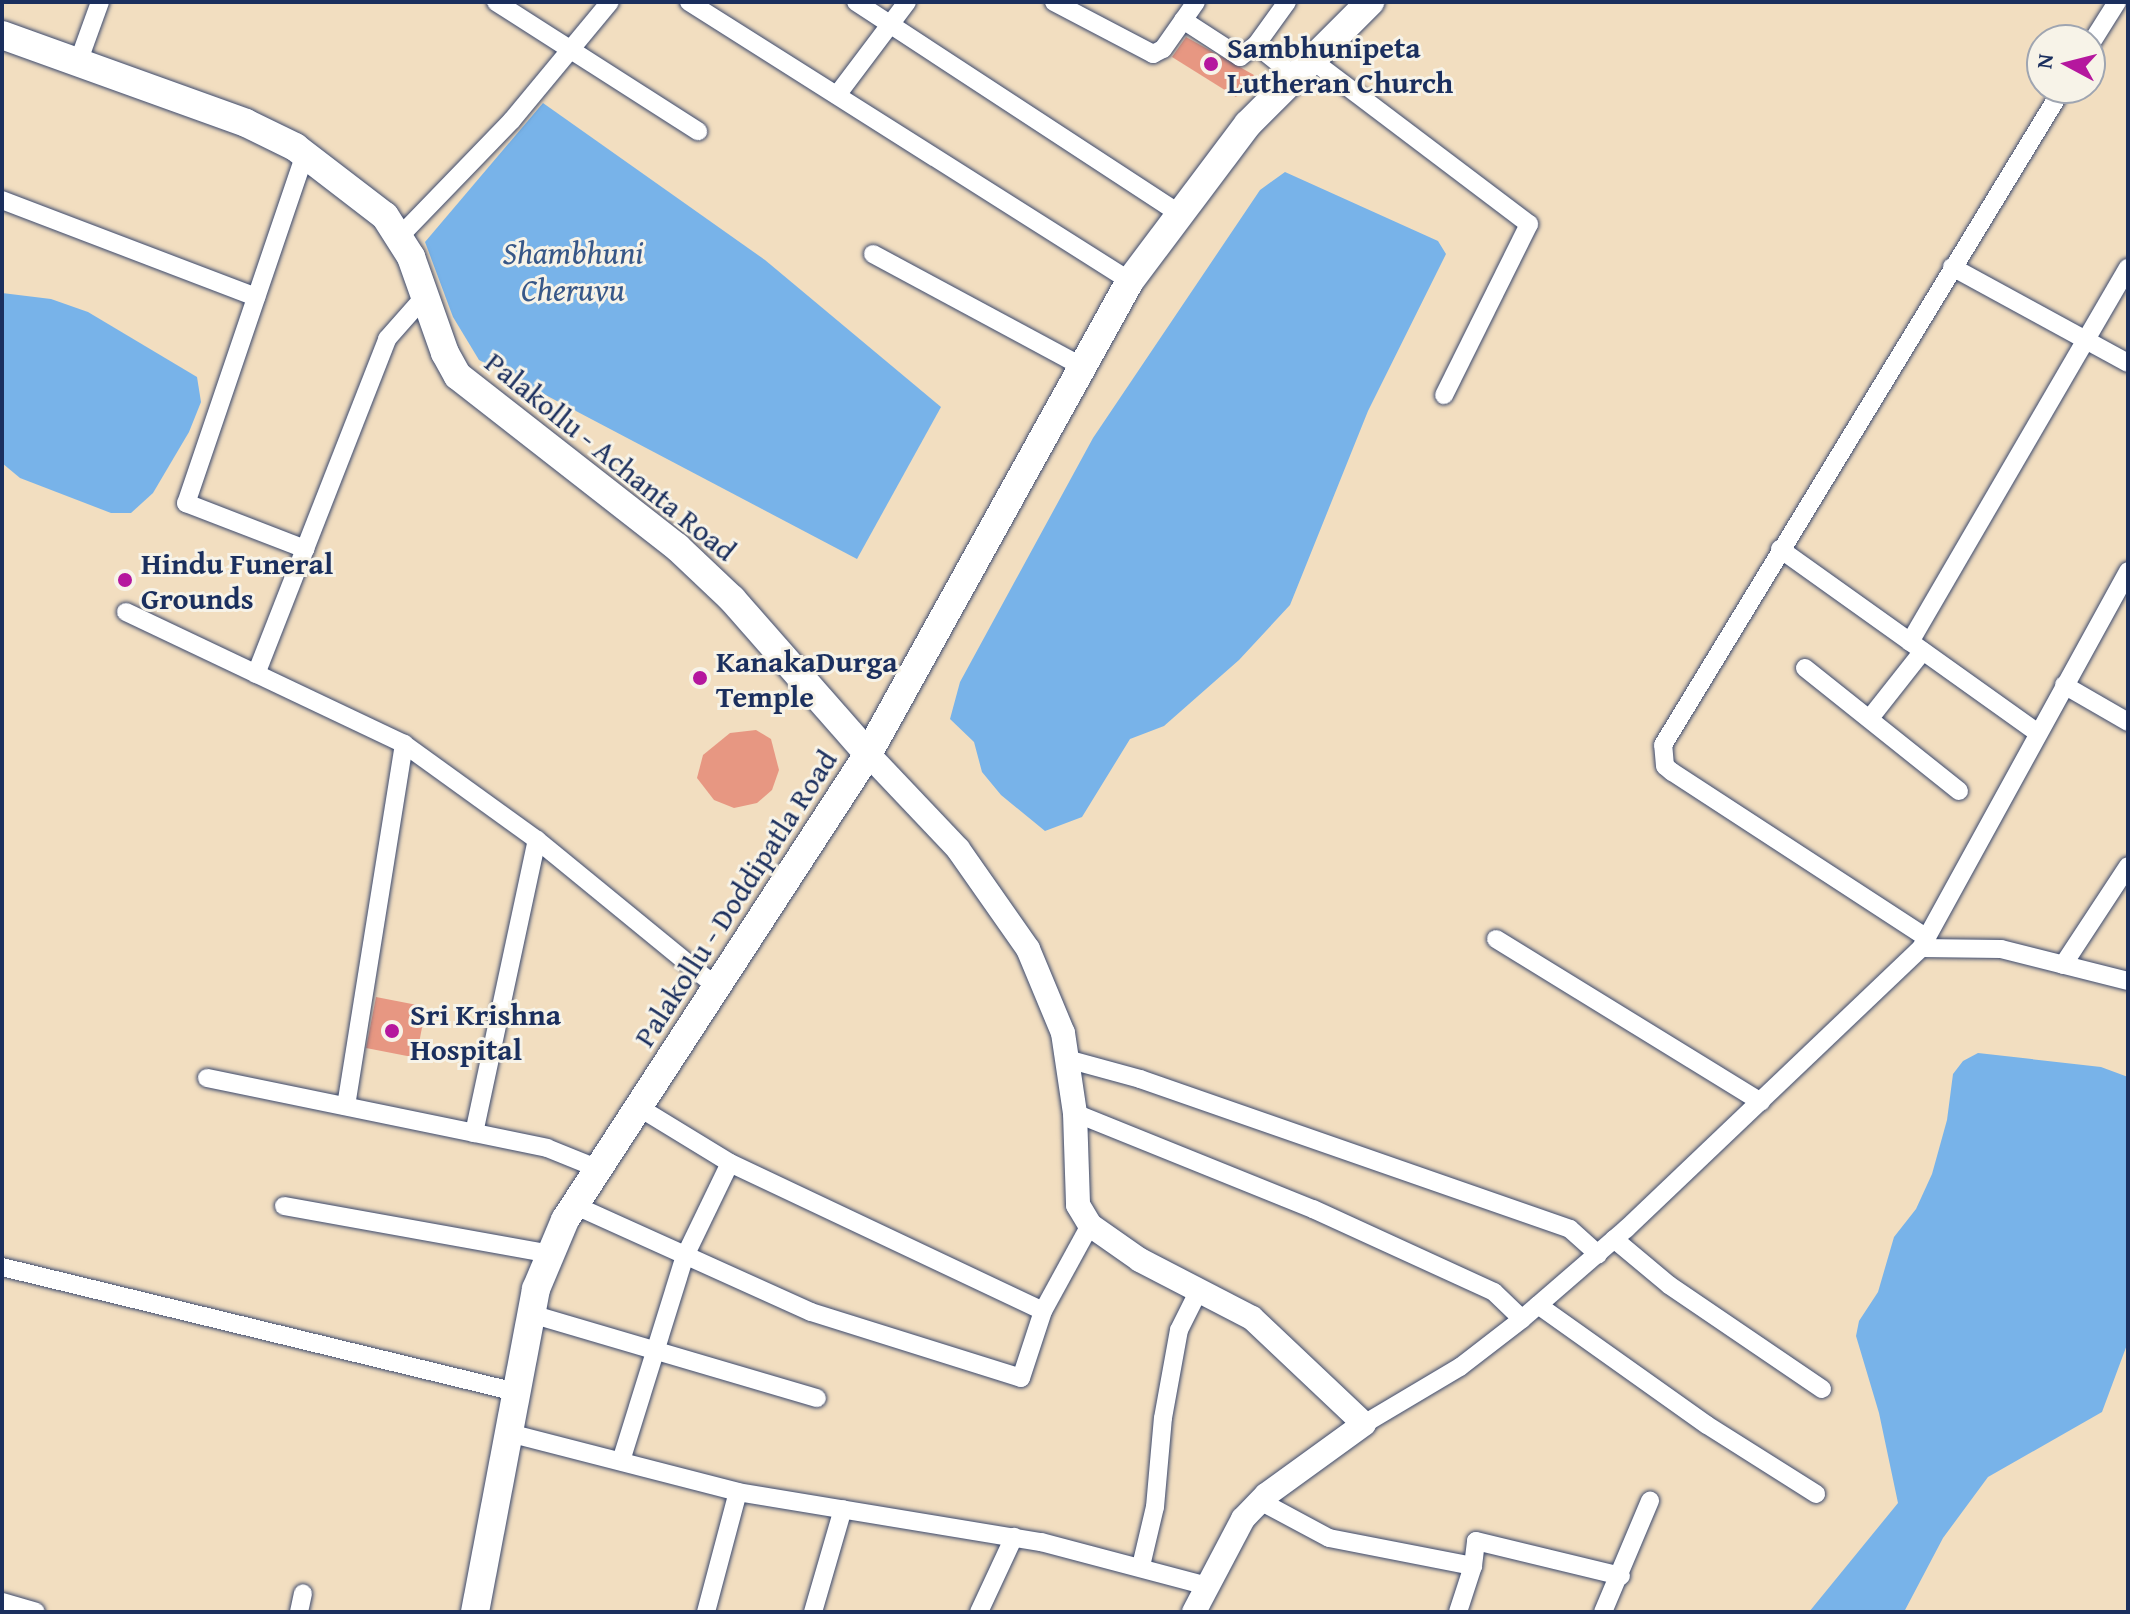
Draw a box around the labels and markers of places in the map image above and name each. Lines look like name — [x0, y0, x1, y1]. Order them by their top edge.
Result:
place label: Sambhunipeta Lutheran Church — [1227, 29, 1453, 100]
marker: Sambhunipeta Lutheran Church — [1202, 55, 1220, 73]
place label: Hindu Funeral Grounds — [141, 545, 333, 616]
marker: Hindu Funeral Grounds — [116, 571, 134, 589]
place label: KanakaDurga Temple — [716, 643, 898, 714]
marker: KanakaDurga Temple — [691, 669, 709, 687]
place label: Sri Krishna Hospital — [410, 996, 561, 1066]
marker: Sri Krishna Hospital — [381, 1020, 403, 1042]

